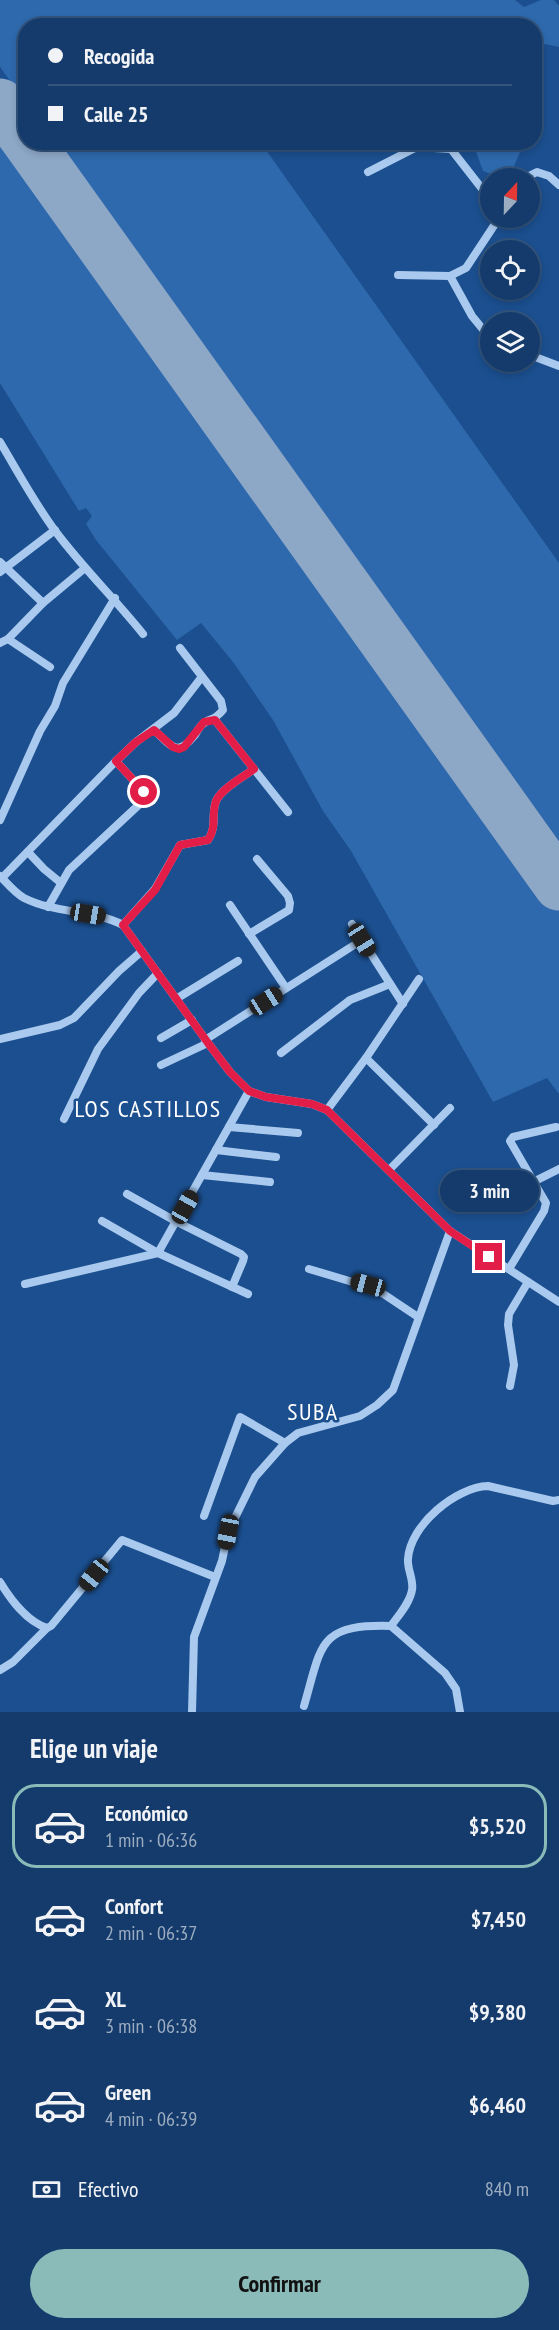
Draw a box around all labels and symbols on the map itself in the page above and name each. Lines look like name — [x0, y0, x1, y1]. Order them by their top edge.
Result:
north arrow — [480, 168, 540, 228]
route start — [130, 778, 157, 805]
car — [69, 902, 107, 926]
car — [345, 920, 379, 960]
car — [246, 984, 286, 1018]
district label: LOS CASTILLOS — [75, 1093, 221, 1124]
callout: 3 min — [440, 1170, 538, 1212]
car — [168, 1187, 202, 1227]
route end — [475, 1243, 502, 1270]
car — [348, 1272, 388, 1298]
district label: SUBA — [287, 1396, 339, 1427]
car — [216, 1513, 240, 1551]
car — [76, 1555, 112, 1595]

